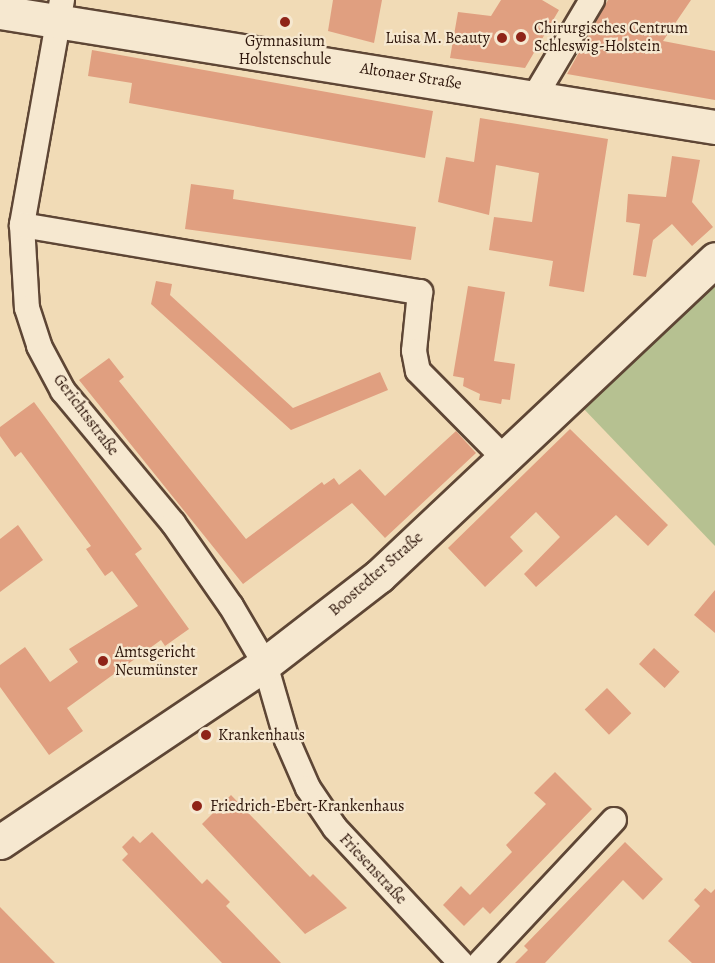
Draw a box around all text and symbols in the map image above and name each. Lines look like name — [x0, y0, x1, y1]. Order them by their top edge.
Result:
marker: Gymnasium Holstenschule — [278, 15, 292, 29]
place label: Chirurgisches Centrum Schleswig-Holstein — [534, 18, 688, 56]
place label: Luisa M. Beauty — [385, 28, 490, 48]
marker: Chirurgisches Centrum Schleswig-Holstein — [512, 28, 530, 46]
place label: Gymnasium Holstenschule — [239, 31, 331, 69]
marker: Luisa M. Beauty — [495, 31, 509, 45]
street label: Altonaer Straße — [359, 58, 463, 94]
street label: Gerichtsstraße — [49, 371, 123, 459]
street label: Boostedter Straße — [325, 528, 427, 620]
place label: Amtsgericht Neumünster — [115, 642, 198, 680]
marker: Amtsgericht Neumünster — [96, 654, 110, 668]
place label: Krankenhaus — [218, 725, 305, 745]
marker: Krankenhaus — [199, 728, 213, 742]
place label: Friedrich-Ebert-Krankenhaus — [210, 796, 404, 816]
marker: Friedrich-Ebert-Krankenhaus — [188, 797, 206, 815]
street label: Friesenstraße — [335, 830, 411, 908]

